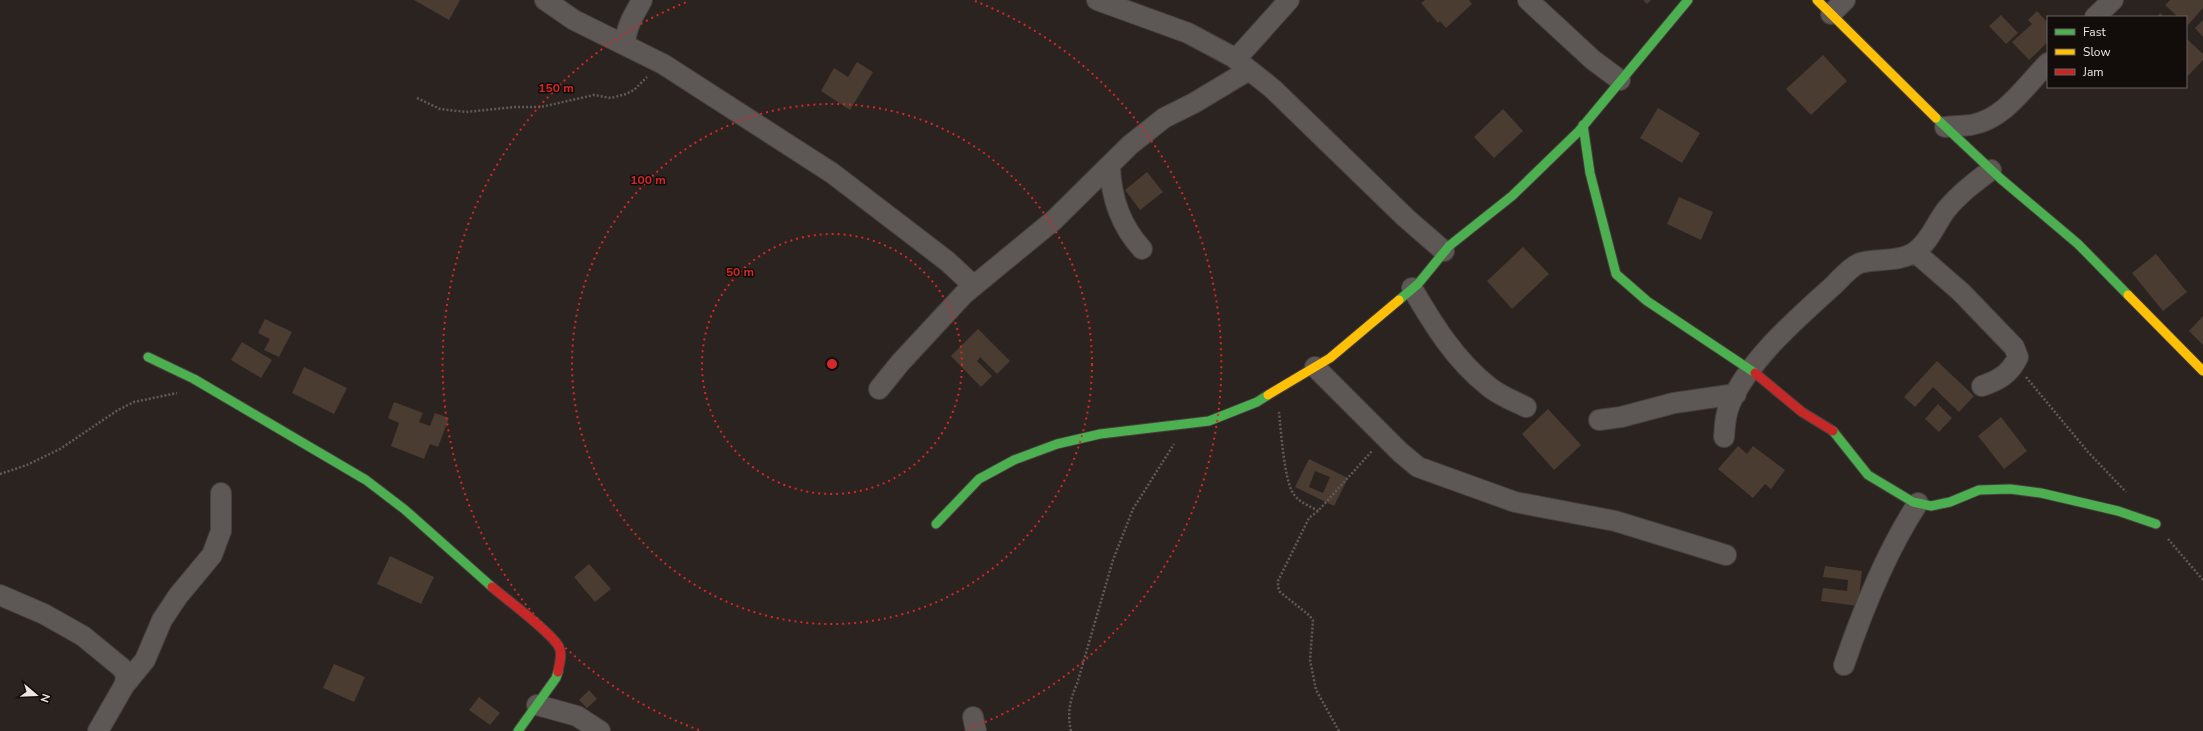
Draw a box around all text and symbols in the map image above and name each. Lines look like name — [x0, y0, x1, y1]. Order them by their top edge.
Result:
legend — [2047, 16, 2187, 88]
text: Fast — [2083, 24, 2106, 40]
text: Slow — [2083, 44, 2111, 60]
text: Jam — [2082, 64, 2104, 80]
text: 150 m — [538, 80, 574, 96]
text: 100 m — [630, 172, 666, 188]
text: 50 m — [726, 264, 754, 280]
centre of rings — [825, 357, 839, 371]
north arrow — [16, 675, 56, 715]
text: N — [37, 692, 53, 704]

